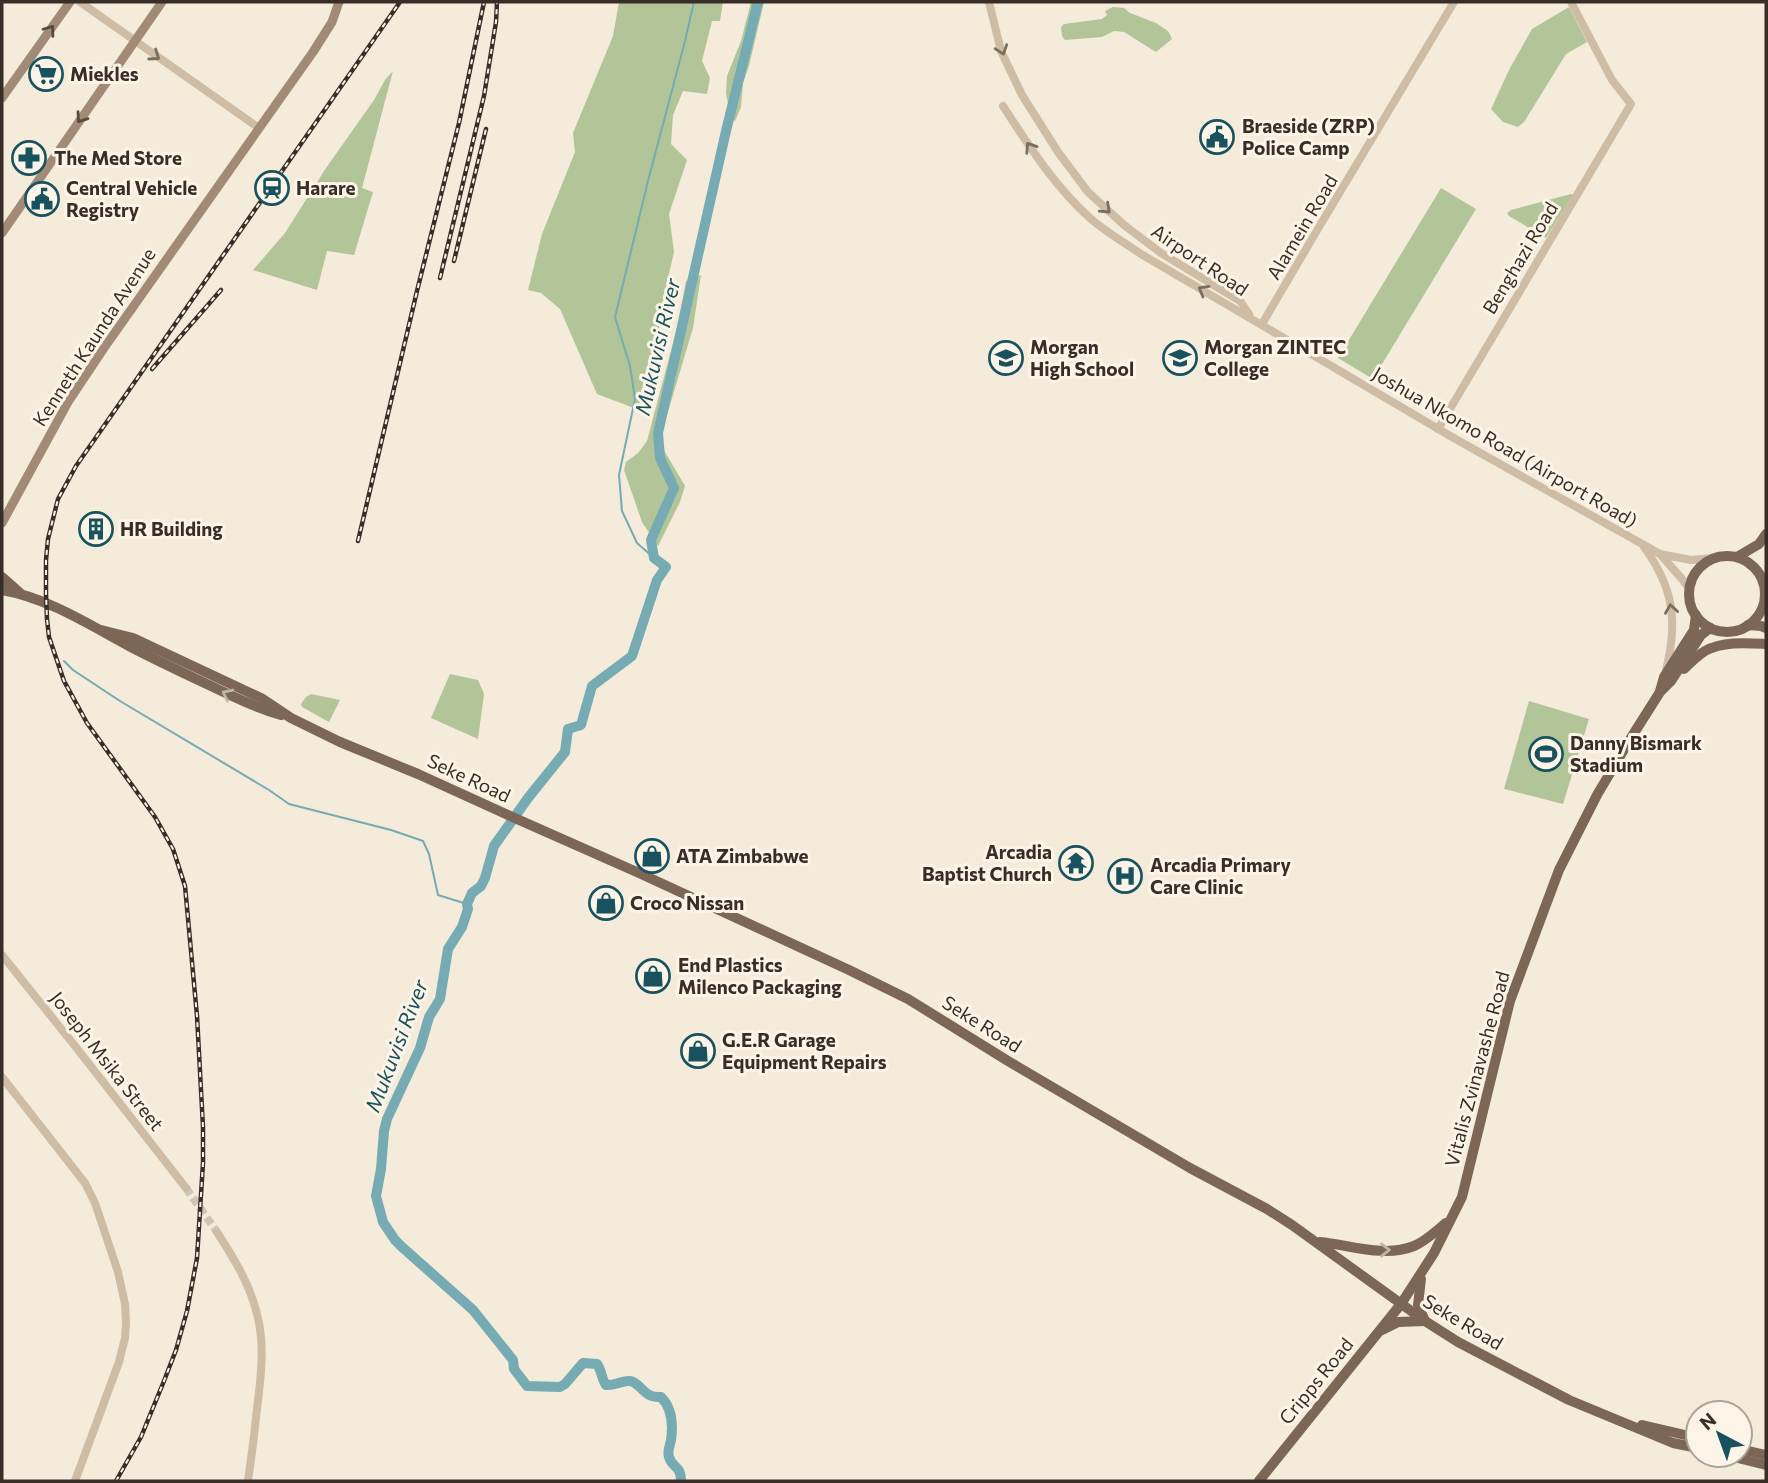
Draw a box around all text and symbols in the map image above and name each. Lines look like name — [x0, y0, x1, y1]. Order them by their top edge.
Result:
one-way arrow — [41, 25, 54, 37]
one-way arrow — [994, 43, 1008, 55]
one-way arrow — [147, 47, 160, 60]
supermarket icon: Miekles — [27, 55, 65, 93]
place label: Miekles — [70, 62, 139, 85]
one-way arrow — [77, 110, 89, 123]
place label: Braeside (ZRP) Police Camp — [1242, 114, 1375, 159]
public building icon: Braeside (ZRP) Police Camp — [1198, 118, 1236, 156]
pharmacy icon: The Med Store — [10, 139, 48, 177]
one-way arrow — [1026, 142, 1038, 155]
place label: The Med Store — [54, 146, 182, 169]
station icon: Harare — [253, 169, 291, 207]
street label: Alamein Road — [1261, 170, 1342, 283]
place label: Central Vehicle Registry — [66, 176, 197, 221]
place label: Harare — [296, 176, 356, 199]
public building icon: Central Vehicle Registry — [23, 180, 61, 218]
street label: Benghazi Road — [1477, 198, 1562, 318]
one-way arrow — [1098, 200, 1111, 213]
street label: Airport Road — [1148, 219, 1253, 300]
street label: Kenneth Kaunda Avenue — [27, 243, 160, 430]
water label: Mukuvisi River — [629, 275, 685, 417]
one-way arrow — [1198, 286, 1211, 299]
place label: Morgan High School — [1030, 335, 1134, 380]
place label: Morgan ZINTEC College — [1204, 335, 1346, 380]
school or university icon: Morgan High School — [987, 339, 1025, 377]
school or university icon: Morgan ZINTEC College — [1161, 339, 1199, 377]
street label: Joshua Nkomo Road (Airport Road) — [1369, 361, 1642, 532]
building icon: HR Building — [77, 510, 115, 548]
place label: HR Building — [120, 517, 223, 540]
one-way arrow — [1663, 603, 1678, 615]
one-way arrow — [222, 688, 234, 702]
place label: Danny Bismark Stadium — [1570, 731, 1702, 776]
sports icon: Danny Bismark Stadium — [1527, 735, 1565, 773]
street label: Seke Road — [424, 748, 514, 807]
shop icon: ATA Zimbabwe — [633, 837, 671, 875]
place label: Arcadia Baptist Church — [922, 840, 1052, 885]
place label: ATA Zimbabwe — [676, 844, 809, 867]
temple icon: Arcadia Baptist Church — [1057, 844, 1095, 882]
place label: Arcadia Primary Care Clinic — [1150, 853, 1291, 898]
hospital icon: Arcadia Primary Care Clinic — [1106, 857, 1144, 895]
shop icon: Croco Nissan — [587, 884, 625, 922]
place label: Croco Nissan — [630, 891, 744, 914]
place label: End Plastics Milenco Packaging — [678, 953, 842, 998]
shop icon: End Plastics Milenco Packaging — [634, 957, 672, 995]
street label: Vitalis Zvinavashe Road — [1439, 968, 1514, 1169]
water label: Mukuvisi River — [359, 975, 432, 1115]
street label: Joseph Msika Street — [46, 986, 169, 1135]
street label: Seke Road — [938, 990, 1026, 1057]
place label: G.E.R Garage Equipment Repairs — [722, 1028, 887, 1073]
shop icon: G.E.R Garage Equipment Repairs — [679, 1032, 717, 1070]
one-way arrow — [1380, 1242, 1391, 1258]
street label: Seke Road — [1419, 1289, 1507, 1354]
street label: Cripps Road — [1274, 1333, 1357, 1429]
north arrow — [1684, 1399, 1754, 1469]
text: N — [1695, 1407, 1720, 1434]

